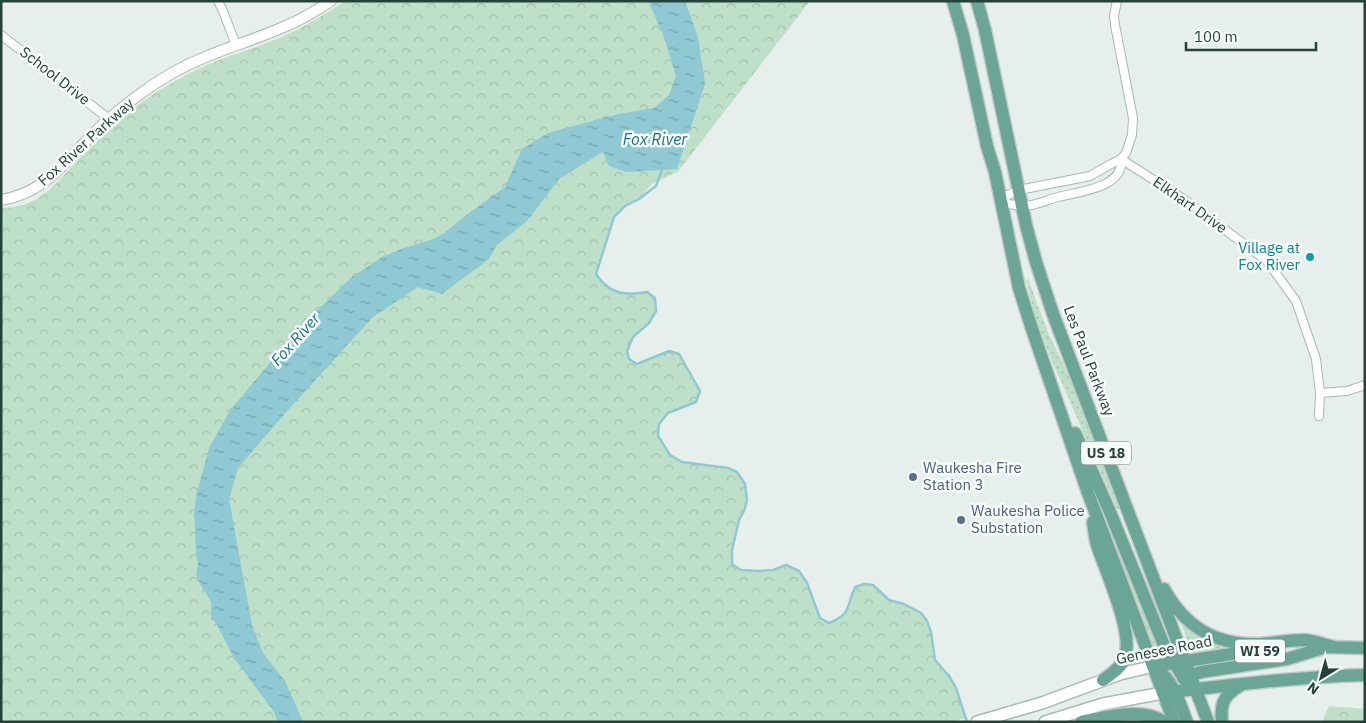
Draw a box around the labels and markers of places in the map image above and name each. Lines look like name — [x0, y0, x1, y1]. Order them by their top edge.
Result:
place label: Village at Fox River — [1238, 238, 1300, 274]
marker: Village at Fox River — [1304, 251, 1316, 263]
place label: Waukesha Fire Station 3 — [923, 458, 1022, 494]
marker: Waukesha Fire Station 3 — [907, 471, 919, 483]
place label: Waukesha Police Substation — [971, 501, 1085, 537]
marker: Waukesha Police Substation — [955, 514, 967, 526]

